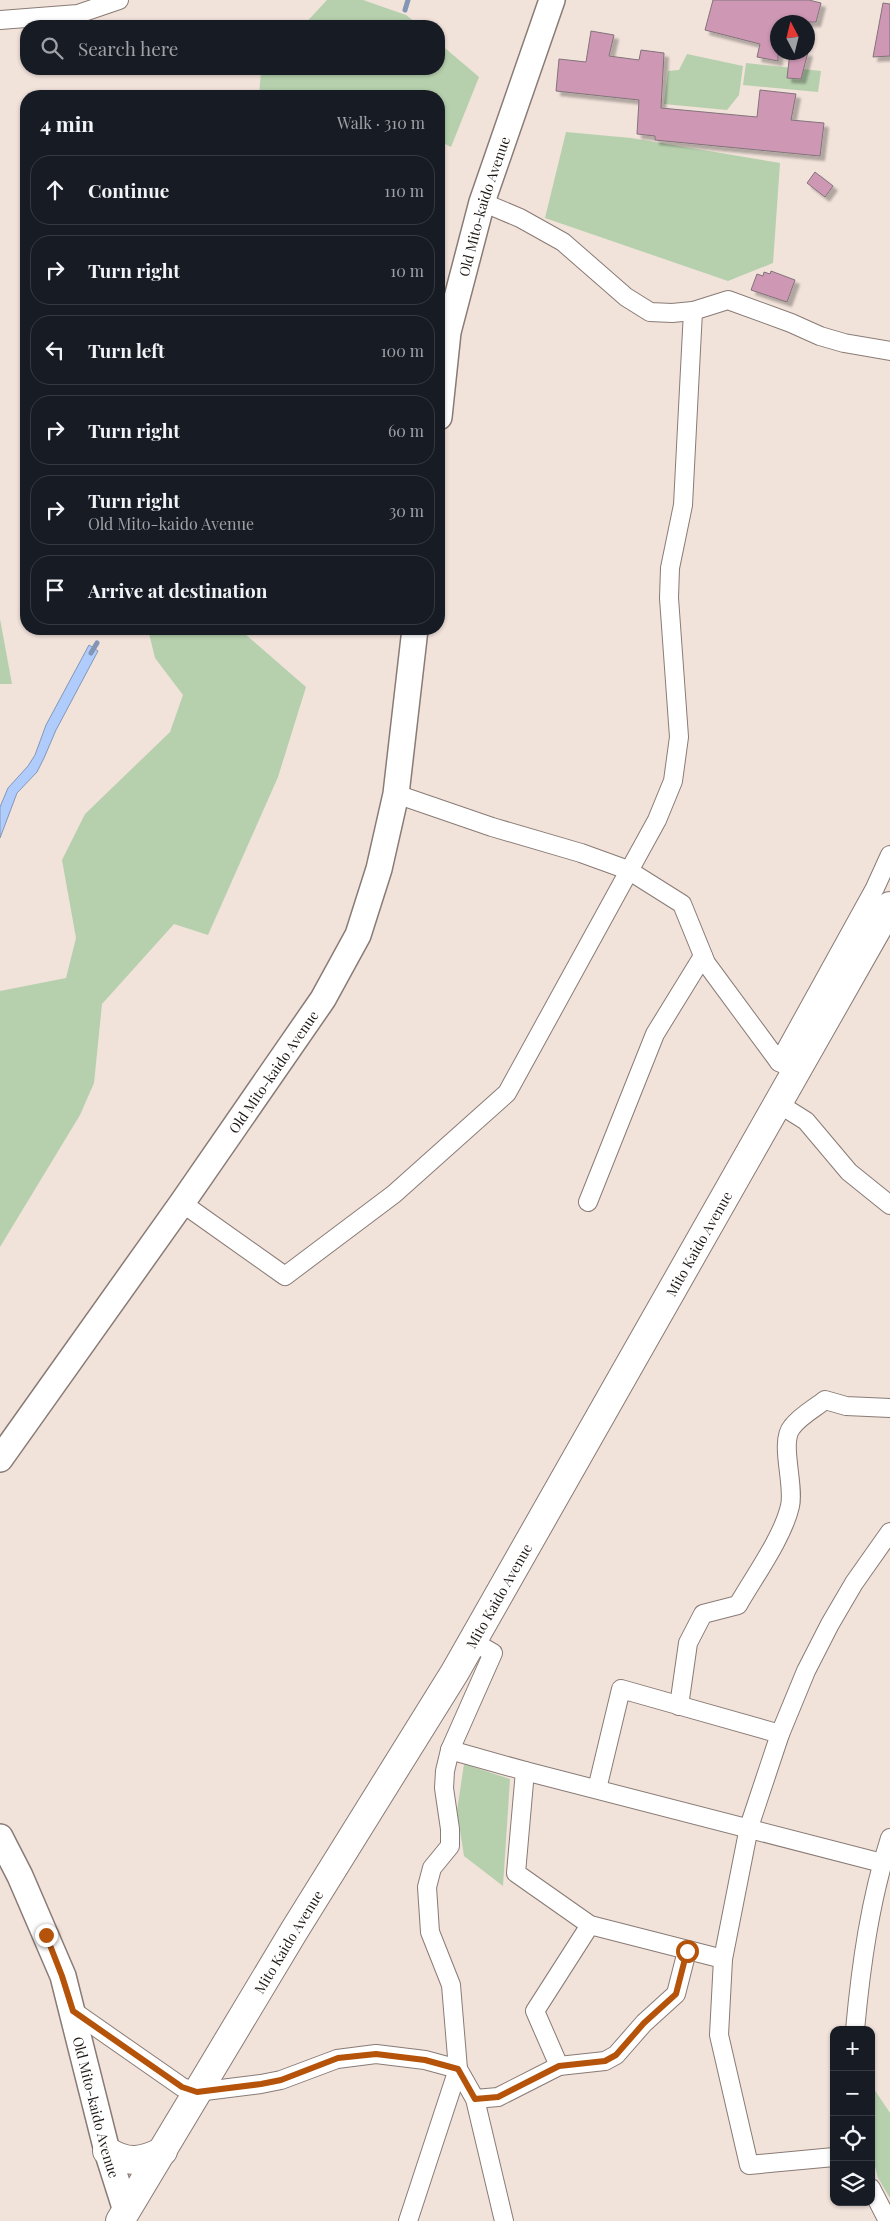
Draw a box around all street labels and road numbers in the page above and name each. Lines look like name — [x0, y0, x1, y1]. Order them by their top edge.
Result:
street label: Old Mito-kaido Avenue — [453, 134, 514, 278]
street label: Old Mito-kaido Avenue — [224, 1006, 322, 1137]
street label: Mito Kaido Avenue — [661, 1188, 736, 1299]
street label: Mito Kaido Avenue — [461, 1540, 536, 1652]
street label: Mito Kaido Avenue — [249, 1886, 327, 1997]
street label: Old Mito-kaido Avenue — [69, 2034, 124, 2180]

